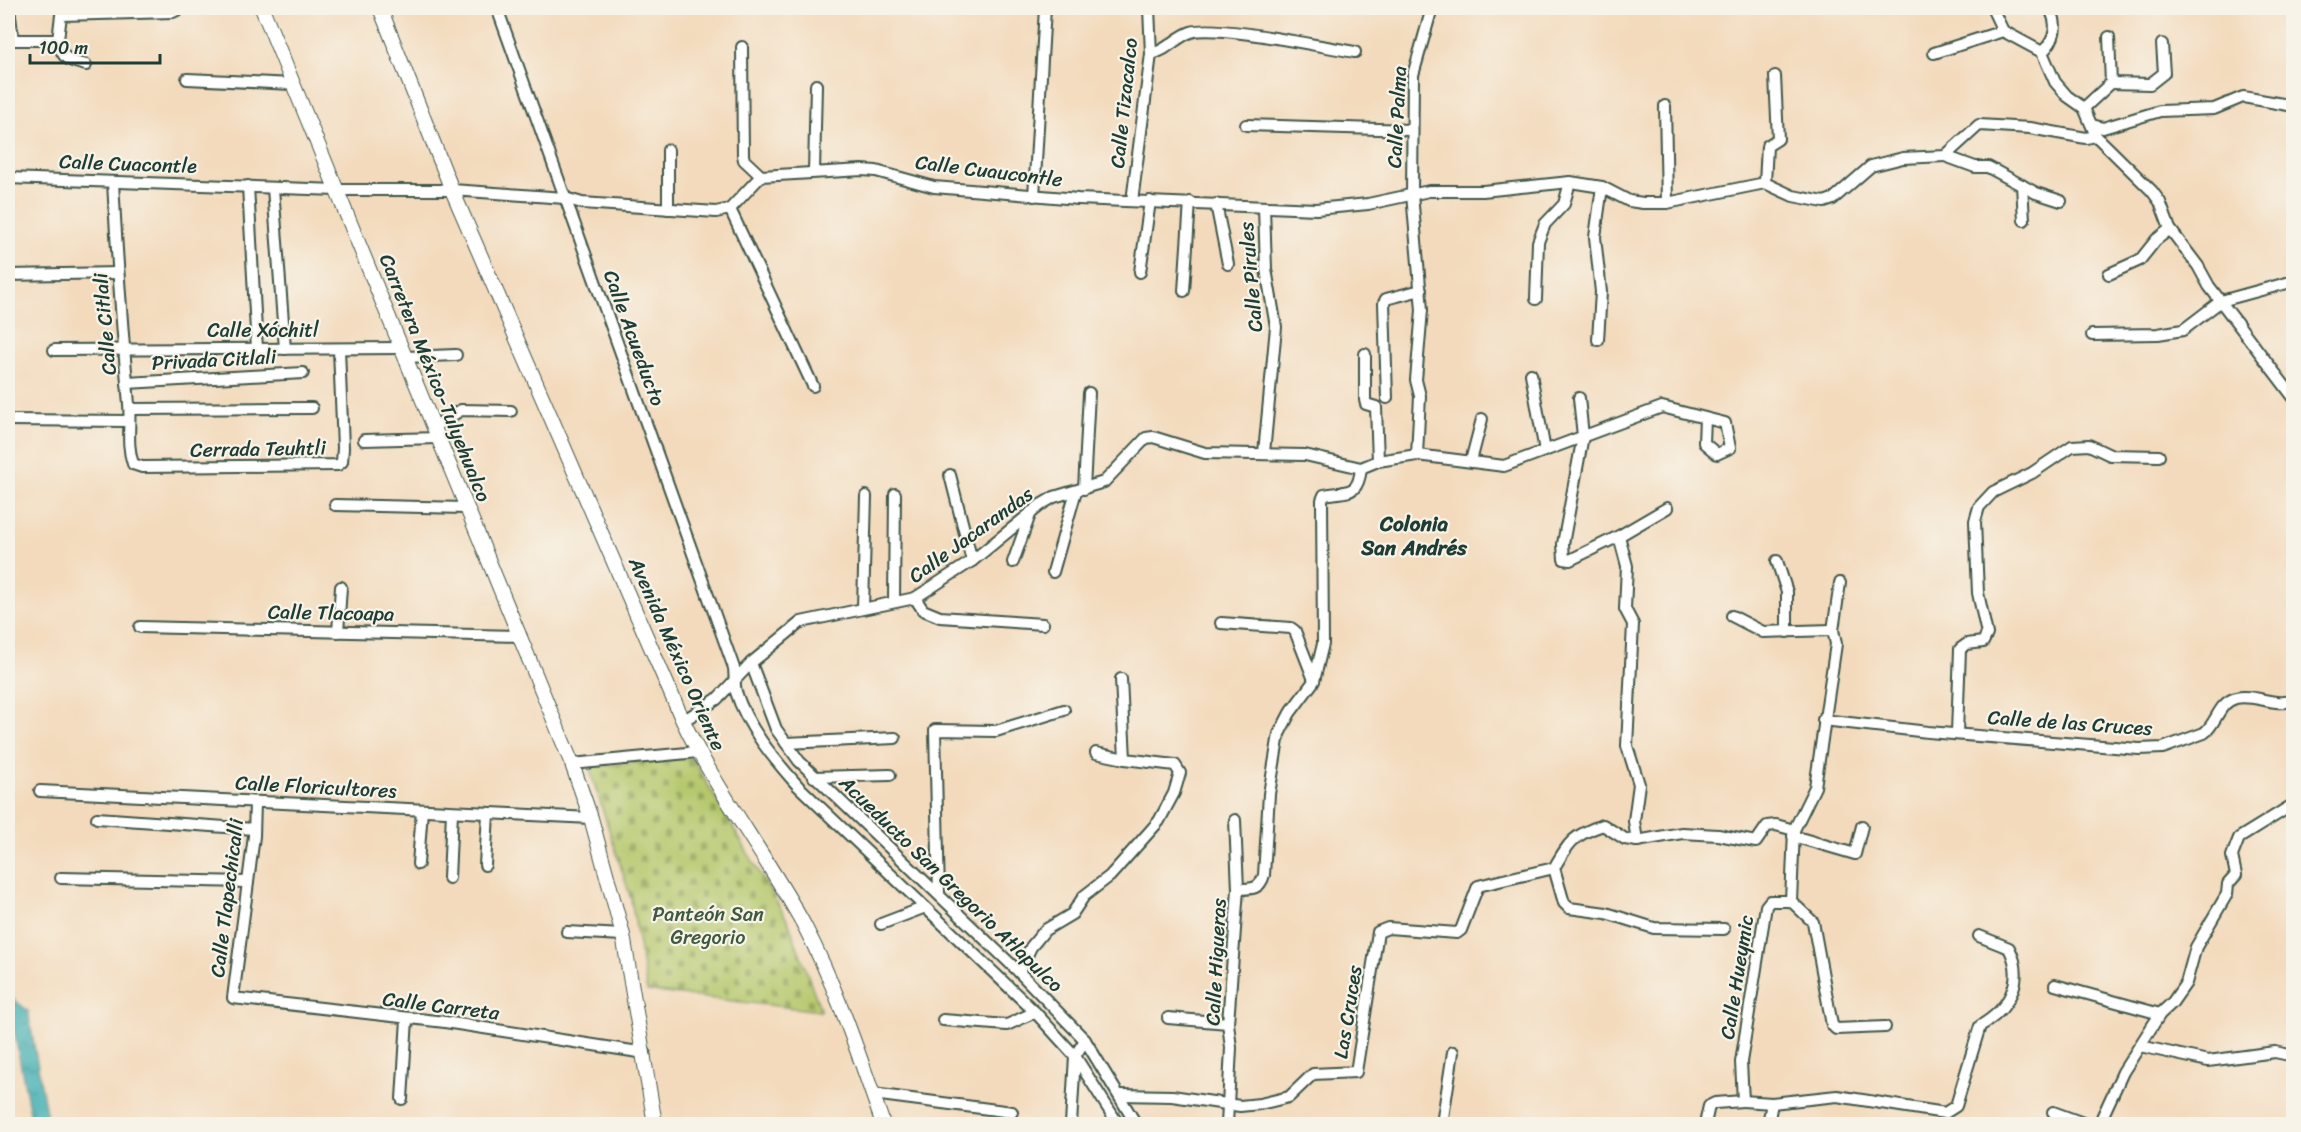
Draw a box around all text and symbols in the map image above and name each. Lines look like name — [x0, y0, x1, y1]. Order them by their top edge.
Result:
scale bar — [30, 27, 160, 65]
text: 100 m — [39, 32, 88, 64]
street label: Calle Tizacalco — [1100, 36, 1148, 170]
street label: Calle Palma — [1377, 65, 1417, 169]
street label: Calle Cuacontle — [59, 144, 198, 184]
street label: Calle Cuaucontle — [913, 145, 1065, 197]
street label: Calle Pirules — [1229, 220, 1273, 334]
street label: Carretera México-Tulyehualco — [369, 248, 501, 508]
street label: Calle Acueducto — [593, 265, 675, 411]
street label: Calle Citlali — [83, 270, 127, 377]
street label: Calle Xóchitl — [207, 313, 319, 348]
street label: Privada Citlali — [151, 339, 278, 381]
street label: Cerrada Teuhtli — [190, 430, 327, 468]
street label: Calle Jacarandas — [901, 477, 1042, 593]
district label: Colonia San Andrés — [1360, 505, 1467, 567]
street label: Avenida México Oriente — [618, 550, 736, 757]
street label: Calle Tlacoapa — [267, 594, 395, 632]
street label: Calle de las Cruces — [1986, 700, 2154, 746]
street label: Calle Floricultores — [235, 765, 398, 809]
street label: Acueducto San Gregorio Atlapulco — [830, 766, 1072, 1001]
street label: Calle Tlapechicalli — [200, 815, 254, 979]
park label: Panteón San Gregorio — [652, 897, 764, 955]
street label: Calle Higueras — [1195, 897, 1237, 1027]
street label: Calle Hueymic — [1710, 912, 1764, 1042]
street label: Las Cruces — [1323, 962, 1373, 1061]
street label: Calle Carreta — [381, 981, 502, 1031]

